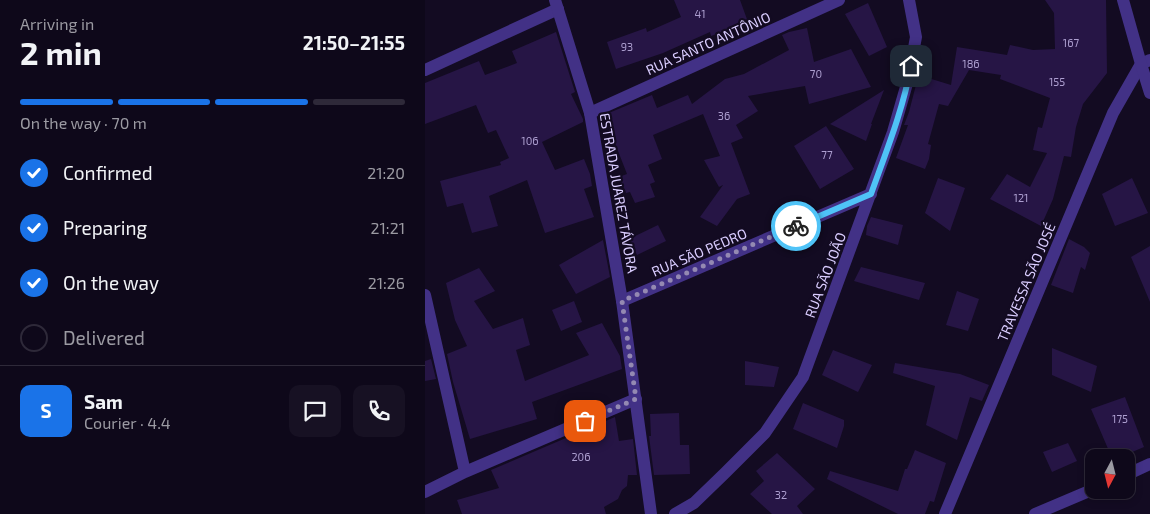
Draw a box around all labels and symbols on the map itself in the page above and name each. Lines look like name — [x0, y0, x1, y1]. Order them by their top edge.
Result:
house number: 41 — [694, 7, 706, 20]
street label: RUA SANTO ANTÔNIO — [643, 8, 773, 78]
house number: 167 — [1063, 36, 1080, 49]
house number: 93 — [621, 40, 633, 53]
pin — [890, 45, 932, 87]
house number: 186 — [962, 57, 980, 70]
house number: 70 — [810, 67, 822, 80]
house number: 155 — [1049, 75, 1065, 88]
house number: 36 — [718, 109, 730, 122]
street label: ESTRADA JUAREZ TÁVORA — [597, 112, 642, 275]
house number: 106 — [521, 134, 539, 147]
house number: 77 — [821, 148, 833, 161]
house number: 121 — [1014, 191, 1028, 204]
courier — [771, 201, 821, 251]
street label: TRAVESSA SÃO JOSÉ — [993, 220, 1059, 344]
street label: RUA SÃO PEDRO — [649, 224, 749, 280]
street label: RUA SÃO JOÃO — [801, 230, 849, 320]
pin — [564, 400, 606, 442]
house number: 175 — [1112, 412, 1128, 425]
north arrow — [1085, 449, 1135, 499]
house number: 206 — [571, 450, 591, 463]
house number: 32 — [775, 488, 787, 501]

